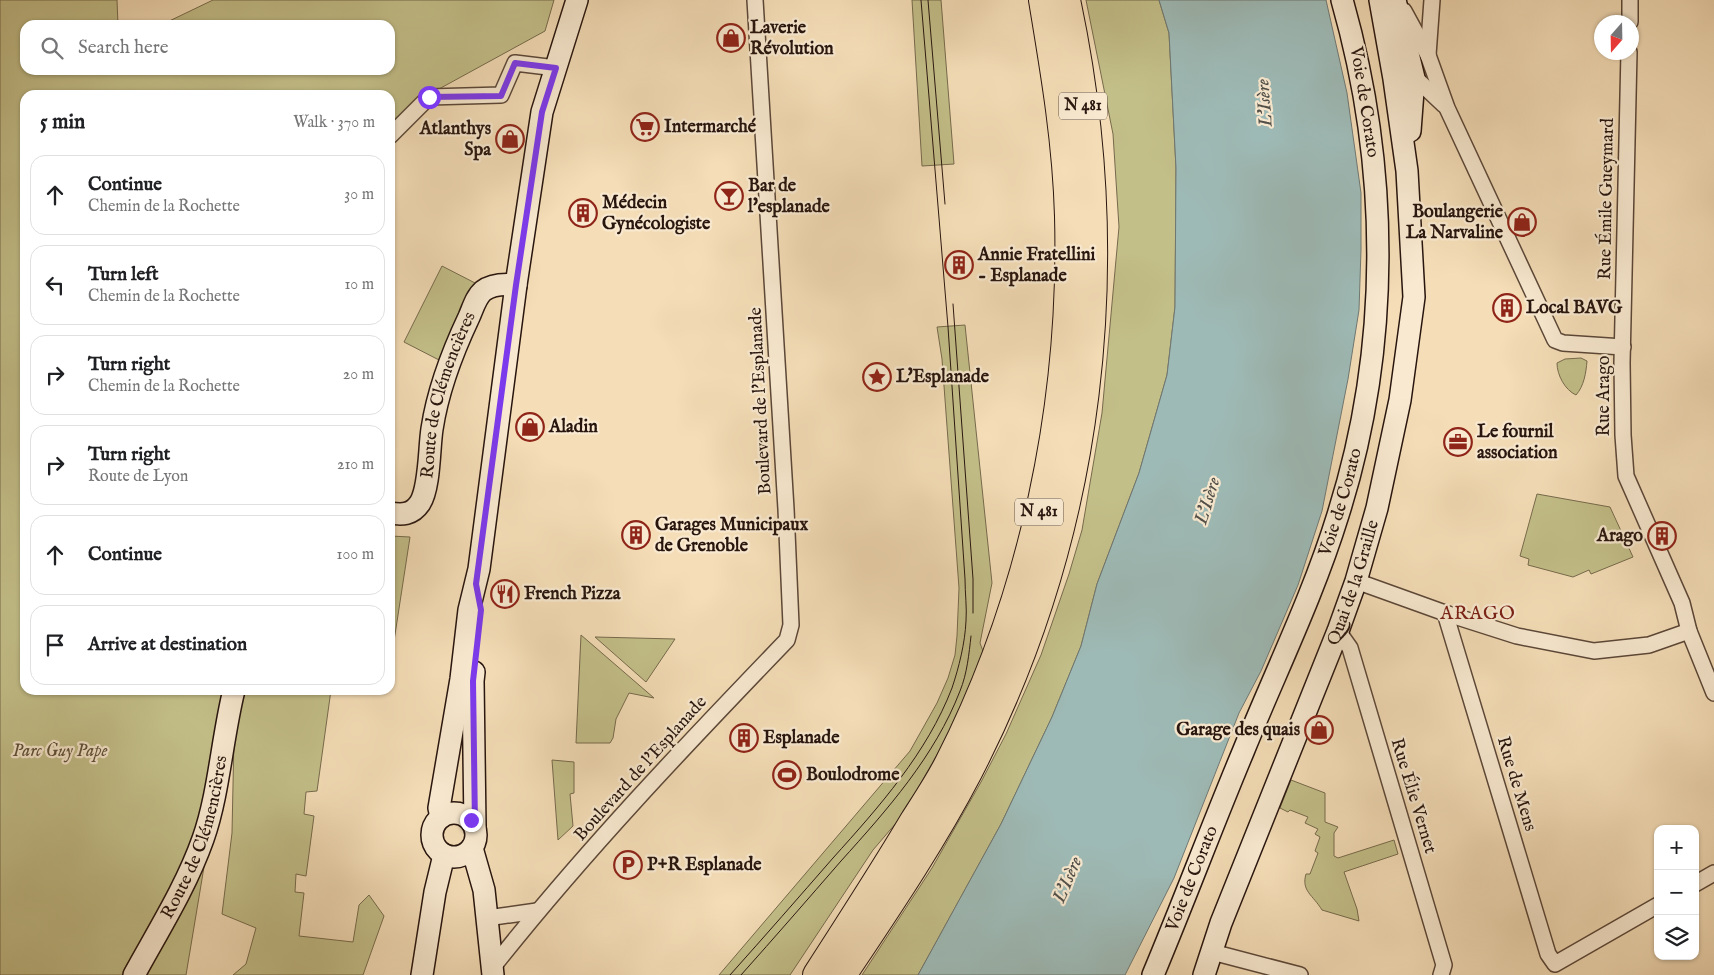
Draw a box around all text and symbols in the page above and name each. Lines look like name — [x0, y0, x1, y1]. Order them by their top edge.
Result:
north arrow — [1594, 15, 1639, 60]
place label: Laverie Révolution — [750, 17, 834, 61]
search box — [20, 20, 395, 75]
shop icon: Laverie Révolution — [716, 23, 746, 53]
icon: search — [38, 34, 66, 62]
text: Search here — [78, 36, 169, 60]
street label: Voie de Corato — [1344, 44, 1384, 159]
water label: L'Isère — [1251, 78, 1279, 129]
route start — [418, 86, 441, 109]
road number: N 481 — [1059, 92, 1107, 120]
text: 5 min — [40, 109, 85, 136]
supermarket icon: Intermarché — [630, 112, 660, 142]
text: Walk · 370 m — [293, 113, 375, 133]
place label: Intermarché — [664, 116, 757, 139]
street label: Rue Émile Gueymard — [1592, 117, 1620, 280]
place label: Atlanthys Spa — [419, 118, 492, 162]
shop icon: Atlanthys Spa — [495, 124, 525, 154]
text: Continue — [88, 173, 162, 197]
place label: Bar de l'esplanade — [747, 175, 831, 219]
icon: ahead — [41, 181, 69, 209]
bar icon: Bar de l'esplanade — [714, 181, 744, 211]
text: 30 m — [344, 185, 374, 205]
place label: Médecin Gynécologiste — [602, 192, 711, 236]
text: Chemin de la Rochette — [88, 197, 240, 217]
building icon: Médecin Gynécologiste — [568, 198, 598, 228]
place label: Boulangerie La Narvaline — [1406, 201, 1504, 245]
shop icon: Boulangerie La Narvaline — [1507, 207, 1537, 237]
place label: Annie Fratellini - Esplanade — [977, 244, 1096, 288]
building icon: Annie Fratellini - Esplanade — [944, 250, 974, 280]
text: Turn left — [88, 263, 159, 287]
icon: left — [41, 271, 69, 299]
text: 10 m — [344, 275, 374, 295]
text: Chemin de la Rochette — [88, 287, 240, 307]
building icon: Local BAVG — [1492, 293, 1522, 323]
place label: Local BAVG — [1526, 297, 1623, 320]
street label: Boulevard de l'Esplanade — [745, 307, 777, 495]
street label: Route de Clémencières — [416, 308, 481, 480]
text: Turn right — [88, 353, 170, 377]
street label: Rue Arago — [1593, 355, 1616, 437]
icon: right — [41, 361, 69, 389]
place icon: L'Esplanade — [862, 362, 892, 392]
text: 20 m — [343, 365, 374, 385]
place label: L'Esplanade — [896, 366, 990, 389]
text: Chemin de la Rochette — [88, 377, 240, 397]
shop icon: Aladin — [515, 412, 545, 442]
place label: Aladin — [548, 416, 598, 439]
place label: Le fournil association — [1477, 421, 1558, 465]
office icon: Le fournil association — [1443, 427, 1473, 457]
text: Turn right — [88, 443, 170, 467]
street label: Voie de Corato — [1313, 445, 1367, 560]
icon: right — [41, 451, 69, 479]
text: 210 m — [337, 455, 374, 475]
text: Route de Lyon — [88, 467, 188, 487]
water label: L'Isère — [1189, 474, 1227, 528]
road number: N 481 — [1015, 498, 1063, 526]
place label: Garages Municipaux de Grenoble — [655, 514, 809, 558]
street label: Quai de la Graille — [1322, 517, 1384, 649]
building icon: Garages Municipaux de Grenoble — [621, 520, 651, 550]
building icon: Arago — [1647, 521, 1677, 551]
place label: Arago — [1596, 525, 1643, 548]
icon: ahead — [41, 541, 69, 569]
text: Continue — [88, 543, 162, 567]
text: 100 m — [337, 545, 374, 565]
restaurant icon: French Pizza — [490, 579, 520, 609]
place label: French Pizza — [524, 583, 622, 606]
district label: ARAGO — [1439, 602, 1516, 626]
icon: arrive — [41, 631, 69, 659]
text: Arrive at destination — [88, 633, 247, 657]
street label: Boulevard de l'Esplanade — [570, 691, 712, 847]
shop icon: Garage des quais — [1304, 715, 1334, 745]
place label: Garage des quais — [1176, 719, 1301, 742]
building icon: Esplanade — [729, 723, 759, 753]
place label: Esplanade — [763, 727, 840, 750]
street label: Rue de Mens — [1491, 734, 1541, 834]
street label: Rue Élie Vernet — [1385, 735, 1443, 856]
park label: Parc Guy Pape — [12, 740, 108, 763]
street label: Route de Clémencières — [156, 754, 233, 923]
sports icon: Boulodrome — [772, 760, 802, 790]
place label: Boulodrome — [806, 764, 900, 787]
route end — [460, 809, 483, 832]
street label: Voie de Corato — [1160, 822, 1223, 936]
map controls — [1654, 825, 1699, 960]
button: + — [1654, 825, 1699, 870]
parking icon: P+R Esplanade — [613, 850, 643, 880]
water label: L'Isère — [1047, 853, 1089, 908]
place label: P+R Esplanade — [647, 854, 762, 877]
button: − — [1654, 870, 1699, 915]
button: layers — [1654, 915, 1699, 960]

